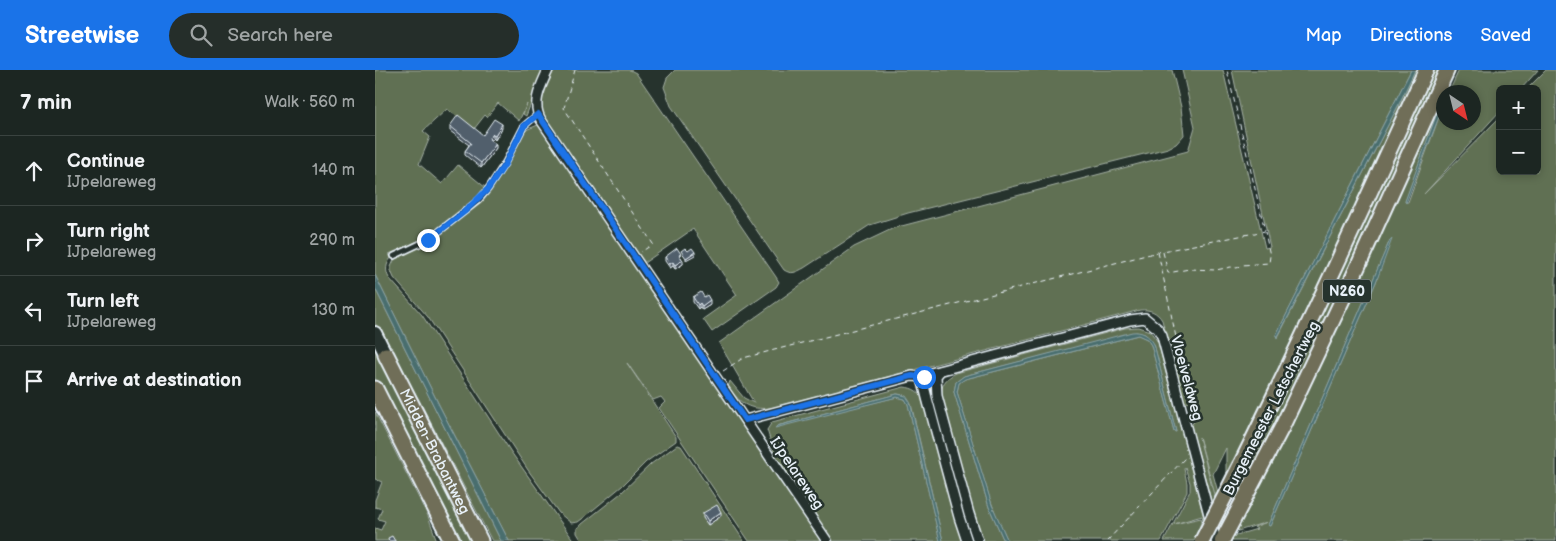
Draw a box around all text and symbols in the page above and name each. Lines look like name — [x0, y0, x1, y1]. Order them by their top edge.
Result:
search box — [169, 13, 519, 58]
text: Streetwise — [25, 21, 139, 50]
icon: search — [187, 21, 215, 49]
text: Search here — [227, 24, 333, 47]
text: Map — [1306, 25, 1342, 46]
text: Directions — [1370, 25, 1452, 46]
text: Saved — [1480, 25, 1531, 46]
north arrow — [1436, 85, 1481, 130]
map controls — [1496, 85, 1541, 175]
button: + — [1496, 85, 1541, 130]
text: 7 min — [20, 90, 72, 115]
text: Walk · 560 m — [265, 93, 355, 112]
button: − — [1496, 130, 1541, 175]
text: Continue — [67, 150, 145, 173]
icon: ahead — [20, 157, 48, 185]
text: 140 m — [312, 161, 355, 180]
text: IJpelareweg — [67, 173, 156, 192]
text: Turn right — [67, 220, 150, 243]
icon: right — [20, 227, 48, 255]
route end — [417, 229, 440, 252]
text: 290 m — [309, 231, 355, 250]
text: IJpelareweg — [67, 243, 156, 262]
road number: N260 — [1323, 280, 1371, 302]
text: Turn left — [67, 290, 139, 313]
icon: left — [20, 297, 48, 325]
text: 130 m — [312, 301, 355, 320]
text: IJpelareweg — [67, 313, 156, 332]
street label: Burgemeester Letschertweg — [1219, 318, 1324, 499]
street label: Vloeiveldweg — [1166, 333, 1207, 423]
route start — [913, 366, 936, 389]
icon: arrive — [20, 367, 48, 395]
text: Arrive at destination — [67, 369, 242, 392]
street label: Midden-Brabantweg — [395, 386, 474, 517]
street label: IJpelareweg — [765, 433, 828, 513]

